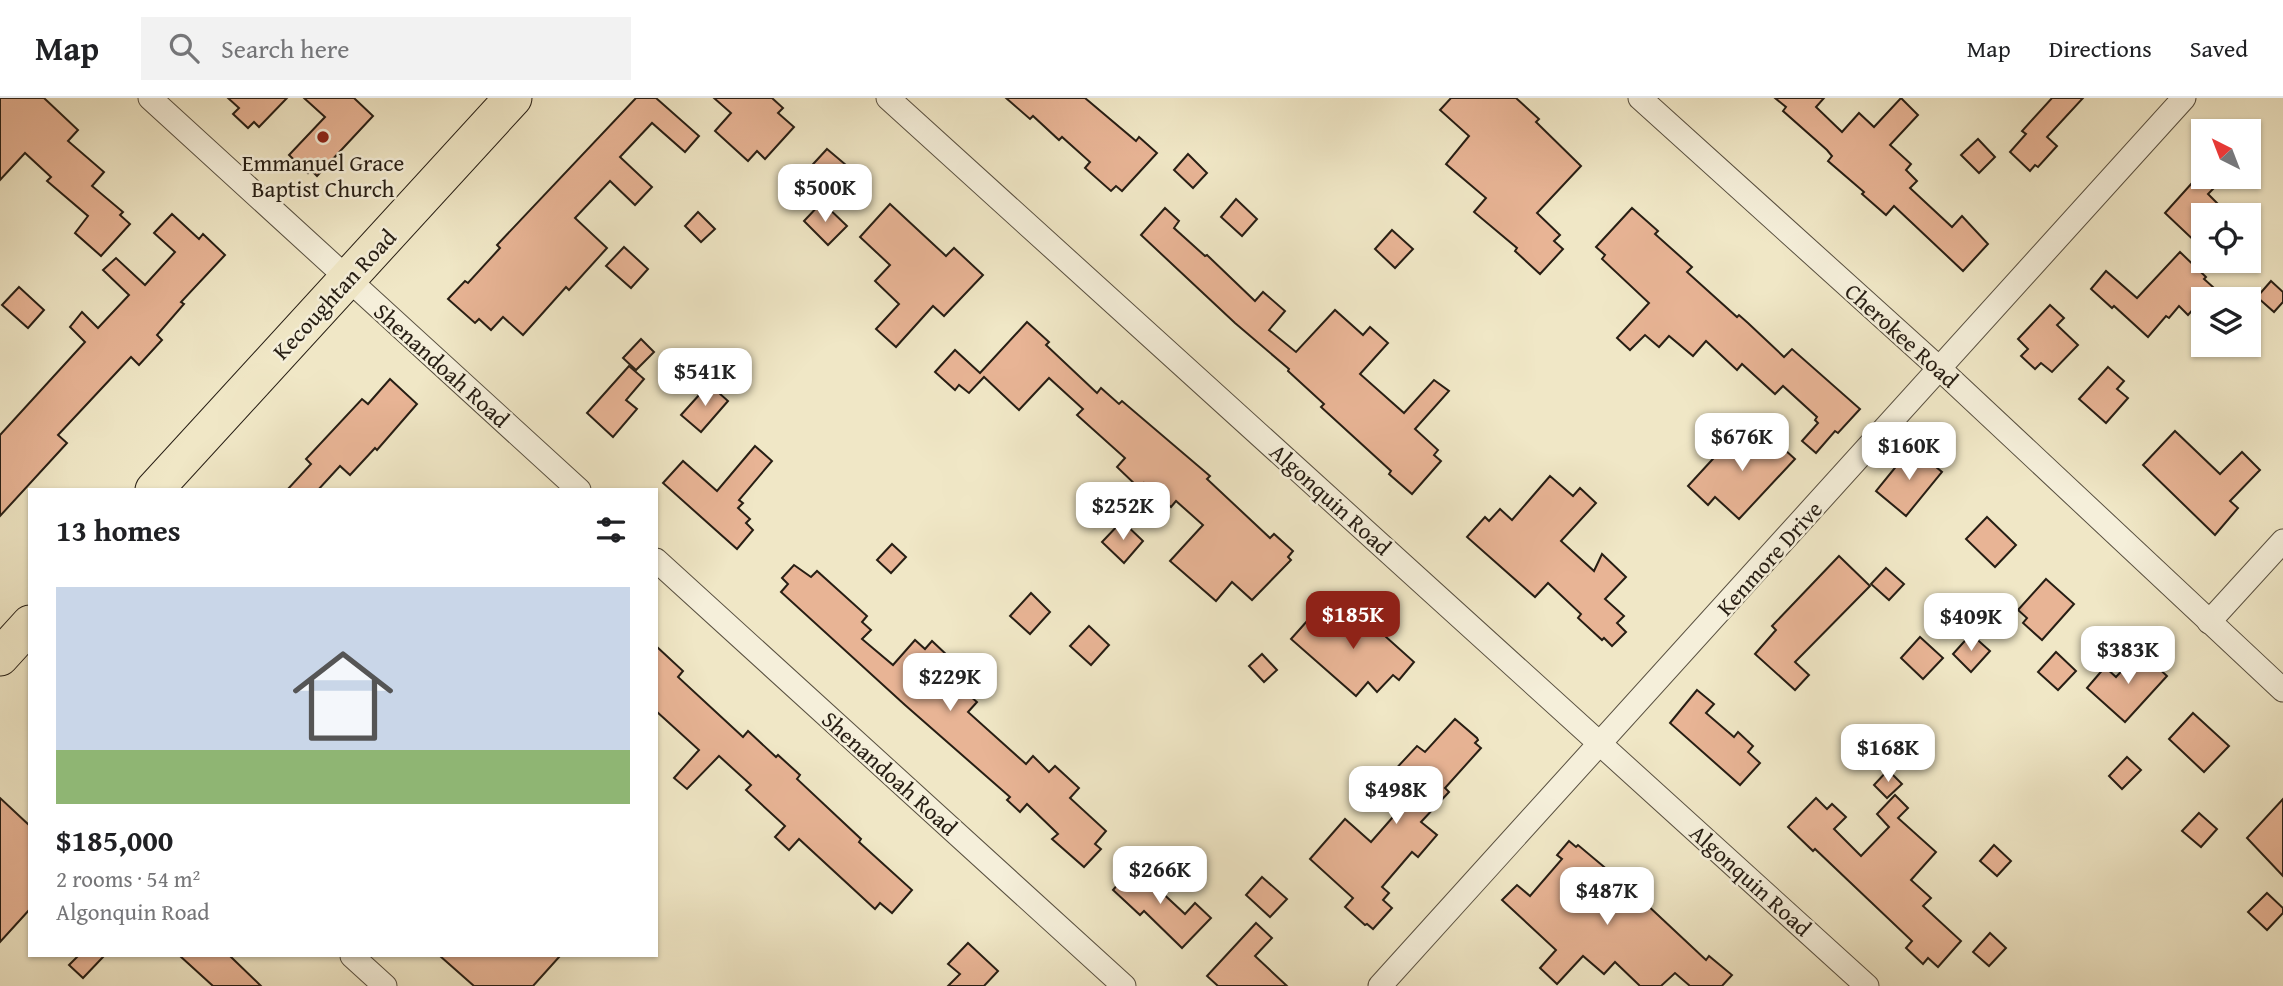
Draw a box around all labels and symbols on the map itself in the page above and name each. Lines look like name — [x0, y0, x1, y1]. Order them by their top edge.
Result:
north arrow — [2191, 119, 2261, 189]
marker: Emmanuel Grace Baptist Church — [315, 129, 331, 145]
place label: Emmanuel Grace Baptist Church — [242, 146, 404, 205]
pin: $500K — [776, 164, 874, 224]
street label: Kecoughtan Road — [265, 221, 404, 367]
street label: Cherokee Road — [1838, 275, 1967, 396]
street label: Shenandoah Road — [367, 295, 518, 436]
pin: $541K — [656, 348, 754, 408]
pin: $676K — [1693, 414, 1791, 473]
pin: $160K — [1860, 422, 1958, 482]
street label: Algonquin Road — [1263, 435, 1400, 563]
pin: $252K — [1074, 482, 1172, 542]
street label: Kenmore Drive — [1708, 493, 1830, 623]
pin: $185K — [1304, 592, 1402, 651]
pin: $409K — [1922, 594, 2020, 653]
pin: $383K — [2079, 626, 2177, 686]
pin: $229K — [901, 654, 999, 713]
street label: Shenandoah Road — [815, 703, 966, 844]
pin: $168K — [1839, 724, 1937, 784]
pin: $498K — [1347, 766, 1445, 826]
street label: Algonquin Road — [1683, 816, 1820, 944]
pin: $266K — [1111, 846, 1209, 906]
pin: $487K — [1558, 868, 1656, 927]

